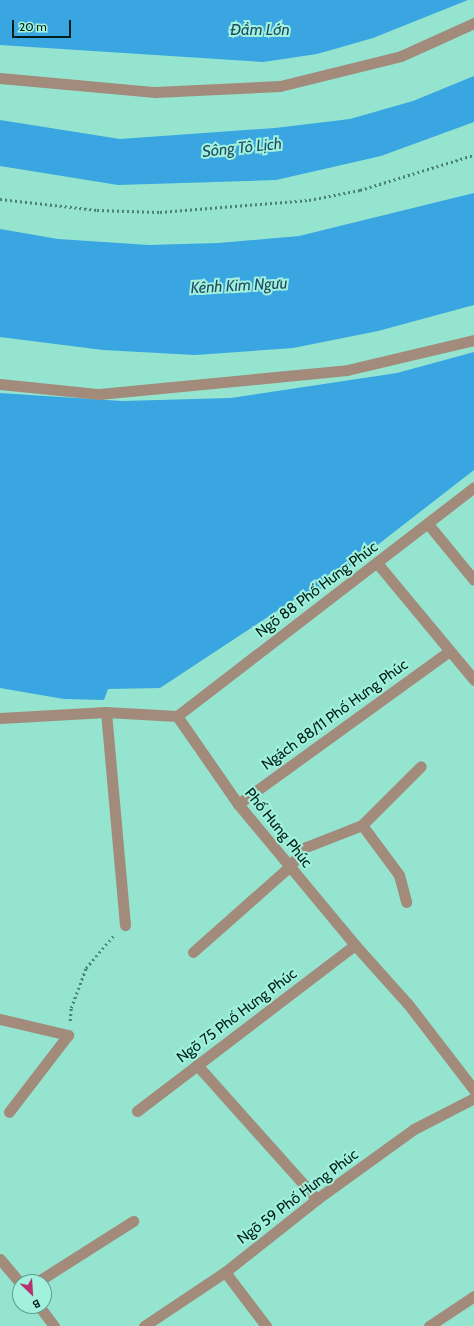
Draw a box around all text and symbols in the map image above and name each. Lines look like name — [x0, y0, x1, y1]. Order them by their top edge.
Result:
scale bar — [14, 12, 73, 38]
text: 20 m — [19, 19, 47, 34]
water label: Đầm Lớn — [230, 20, 290, 40]
water label: Sông Tô Lịch — [201, 134, 283, 162]
water label: Kênh Kim Ngưu — [190, 274, 288, 298]
street label: Ngõ 88 Phố Hưng Phúc — [252, 538, 382, 642]
street label: Ngách 88/11 Phố Hưng Phúc — [258, 656, 412, 774]
street label: Phố Hưng Phúc — [240, 785, 316, 871]
street label: Ngõ 75 Phố Hưng Phúc — [173, 965, 301, 1067]
street label: Ngõ 59 Phố Hưng Phúc — [234, 1146, 362, 1248]
north arrow — [12, 1274, 52, 1314]
text: B — [31, 1296, 43, 1312]

